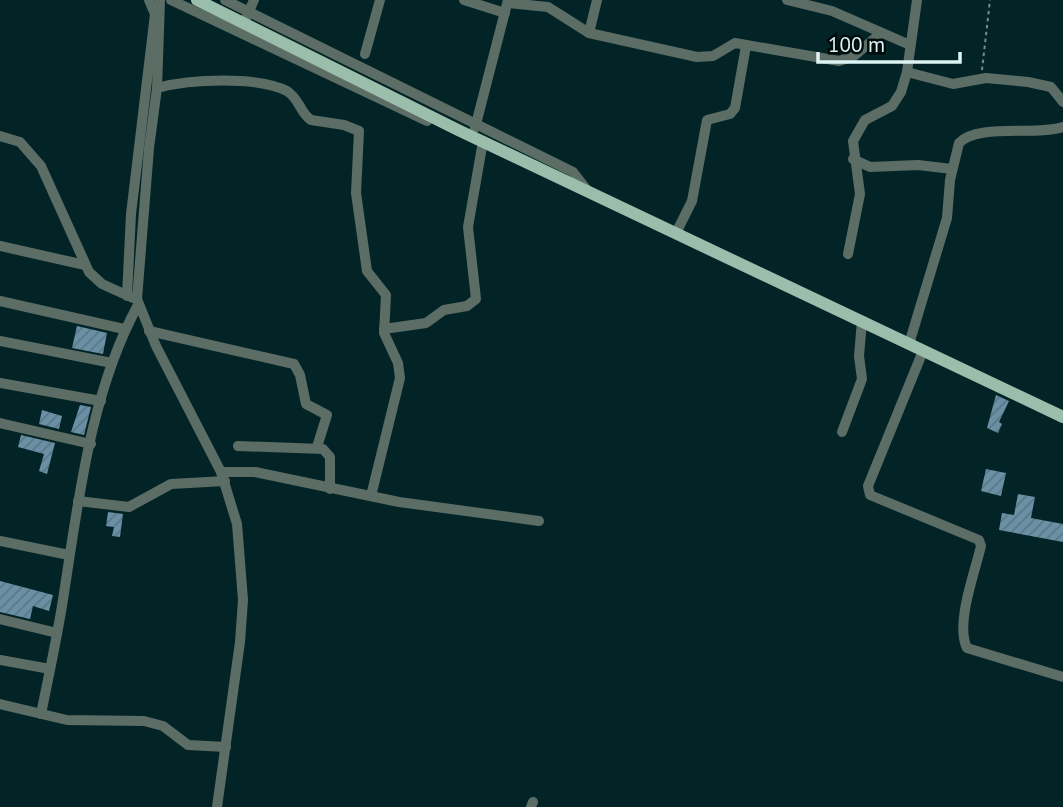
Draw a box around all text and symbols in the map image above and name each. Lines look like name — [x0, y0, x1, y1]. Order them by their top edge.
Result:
scale bar — [818, 21, 960, 65]
text: 100 m — [828, 31, 885, 58]

